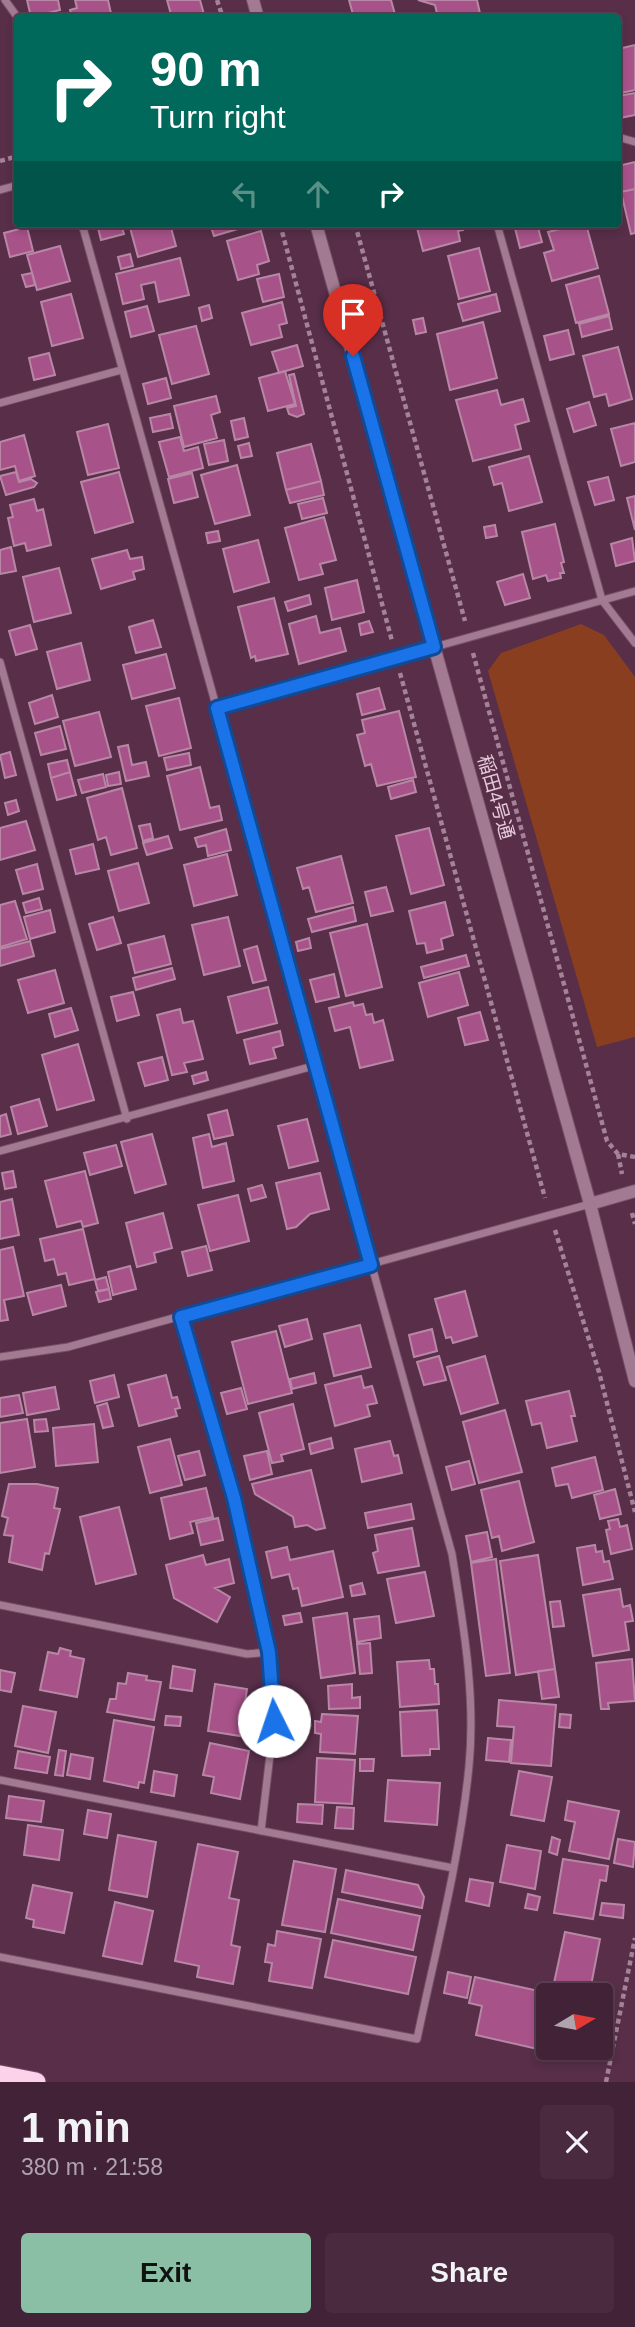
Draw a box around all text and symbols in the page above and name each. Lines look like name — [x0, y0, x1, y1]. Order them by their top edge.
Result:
icon: right — [35, 42, 126, 133]
text: 90 m — [150, 42, 262, 96]
text: Turn right — [150, 99, 286, 135]
icon: left — [226, 175, 264, 213]
icon: ahead — [299, 175, 337, 213]
icon: right — [372, 175, 410, 213]
pin — [323, 284, 383, 356]
icon: arrive — [334, 295, 372, 333]
street label: 稲田4号通 — [474, 752, 518, 842]
position arrow — [237, 1684, 311, 1758]
north arrow — [536, 1983, 612, 2060]
map controls — [536, 1983, 613, 2060]
text: 1 min — [21, 2104, 131, 2151]
button: close — [540, 2105, 614, 2179]
text: 380 m · 21:58 — [21, 2154, 163, 2180]
button: Exit — [21, 2233, 311, 2313]
button: Share — [325, 2233, 614, 2313]

